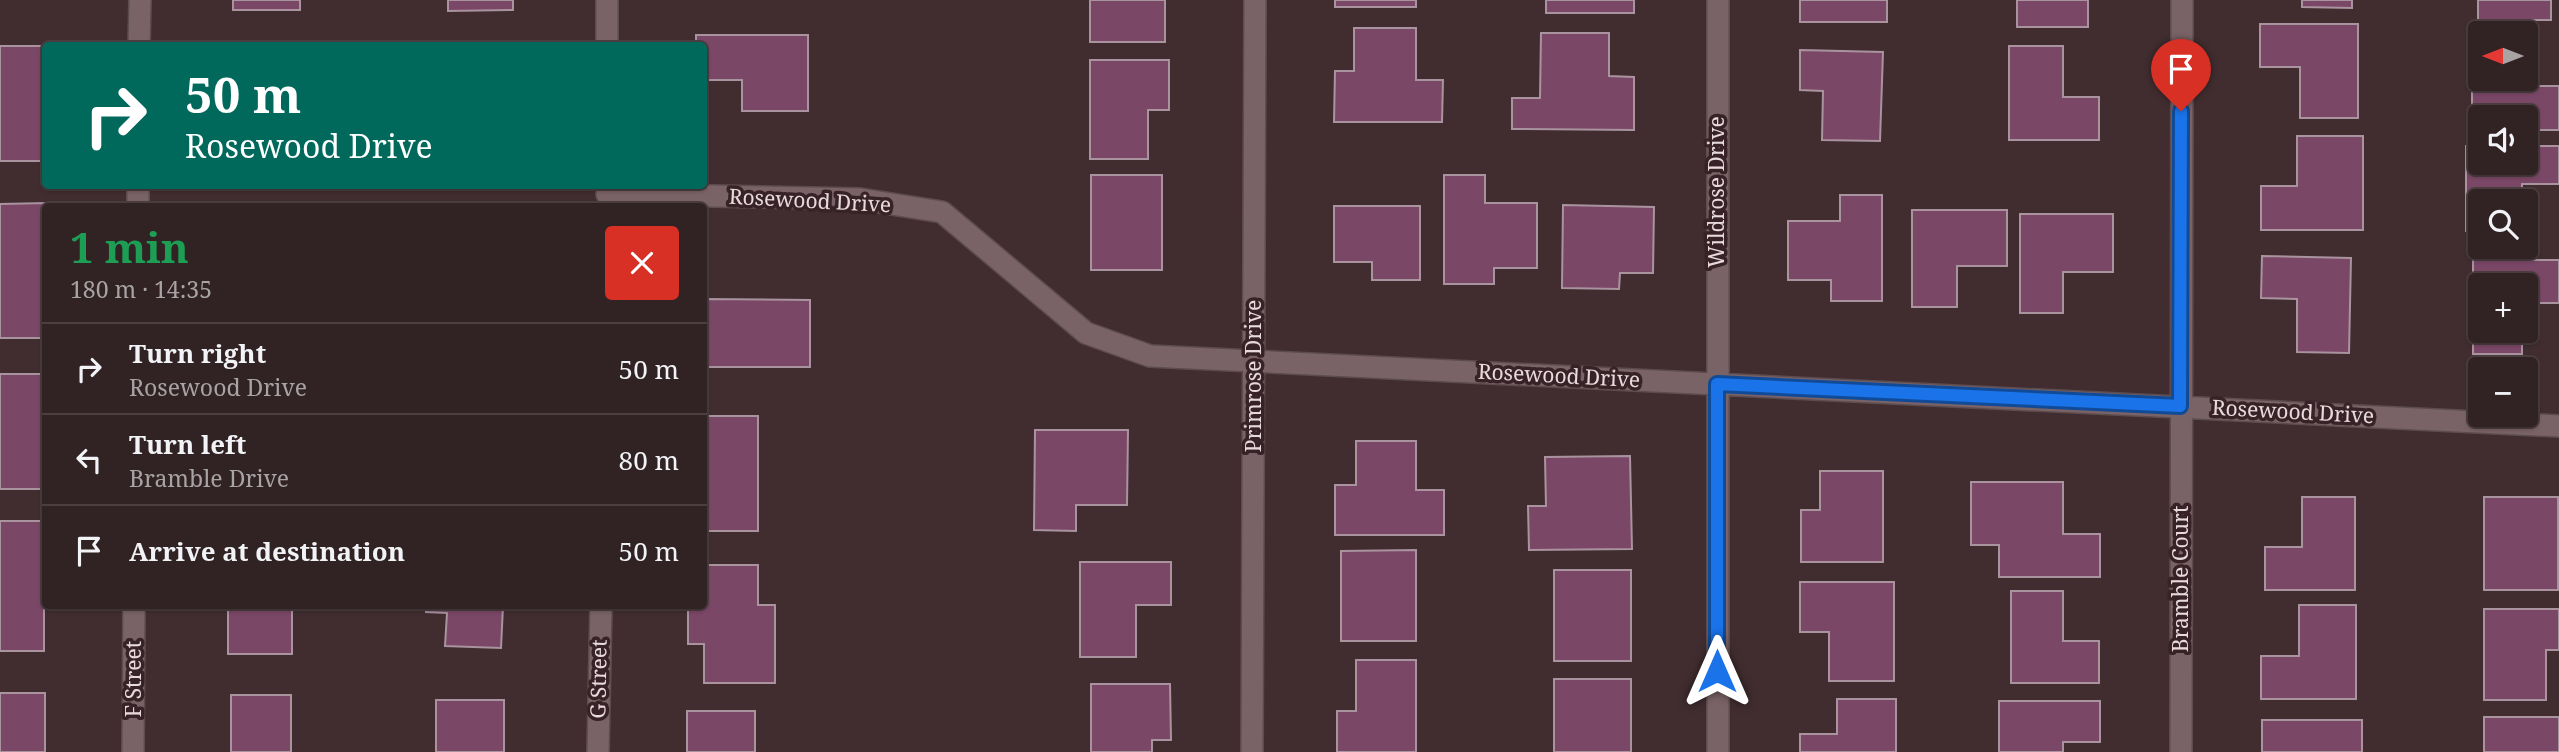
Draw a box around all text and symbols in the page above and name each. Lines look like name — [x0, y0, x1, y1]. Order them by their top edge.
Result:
north arrow — [2468, 21, 2538, 91]
map controls — [2468, 21, 2538, 427]
pin — [2151, 39, 2211, 111]
icon: arrive — [2162, 50, 2200, 88]
text: 50 m — [185, 61, 301, 127]
icon: right — [70, 70, 161, 161]
button: sound — [2468, 105, 2538, 175]
street label: Wildrose Drive — [1702, 116, 1730, 268]
text: Rosewood Drive — [185, 124, 433, 167]
street label: Rosewood Drive — [728, 182, 892, 218]
button: search — [2468, 189, 2538, 259]
text: 1 min — [70, 218, 189, 275]
button: close — [605, 226, 679, 300]
text: 180 m · 14:35 — [70, 273, 212, 305]
button: + — [2468, 273, 2538, 343]
street label: Primrose Drive — [1239, 300, 1267, 452]
text: Turn right — [129, 335, 266, 371]
icon: right — [70, 350, 108, 388]
text: 50 m — [619, 351, 679, 387]
street label: Rosewood Drive — [1477, 357, 1641, 393]
button: − — [2468, 357, 2538, 427]
text: Rosewood Drive — [129, 371, 307, 403]
street label: Rosewood Drive — [2211, 393, 2375, 429]
text: Turn left — [129, 426, 246, 462]
icon: left — [70, 441, 108, 479]
text: 80 m — [619, 442, 679, 478]
text: Bramble Drive — [129, 462, 289, 494]
street label: Bramble Court — [2166, 506, 2194, 652]
icon: arrive — [70, 532, 108, 570]
text: Arrive at destination — [129, 533, 405, 569]
text: 50 m — [619, 533, 679, 569]
position arrow — [1680, 634, 1754, 708]
street label: G Street — [583, 639, 613, 719]
street label: F Street — [119, 641, 147, 717]

